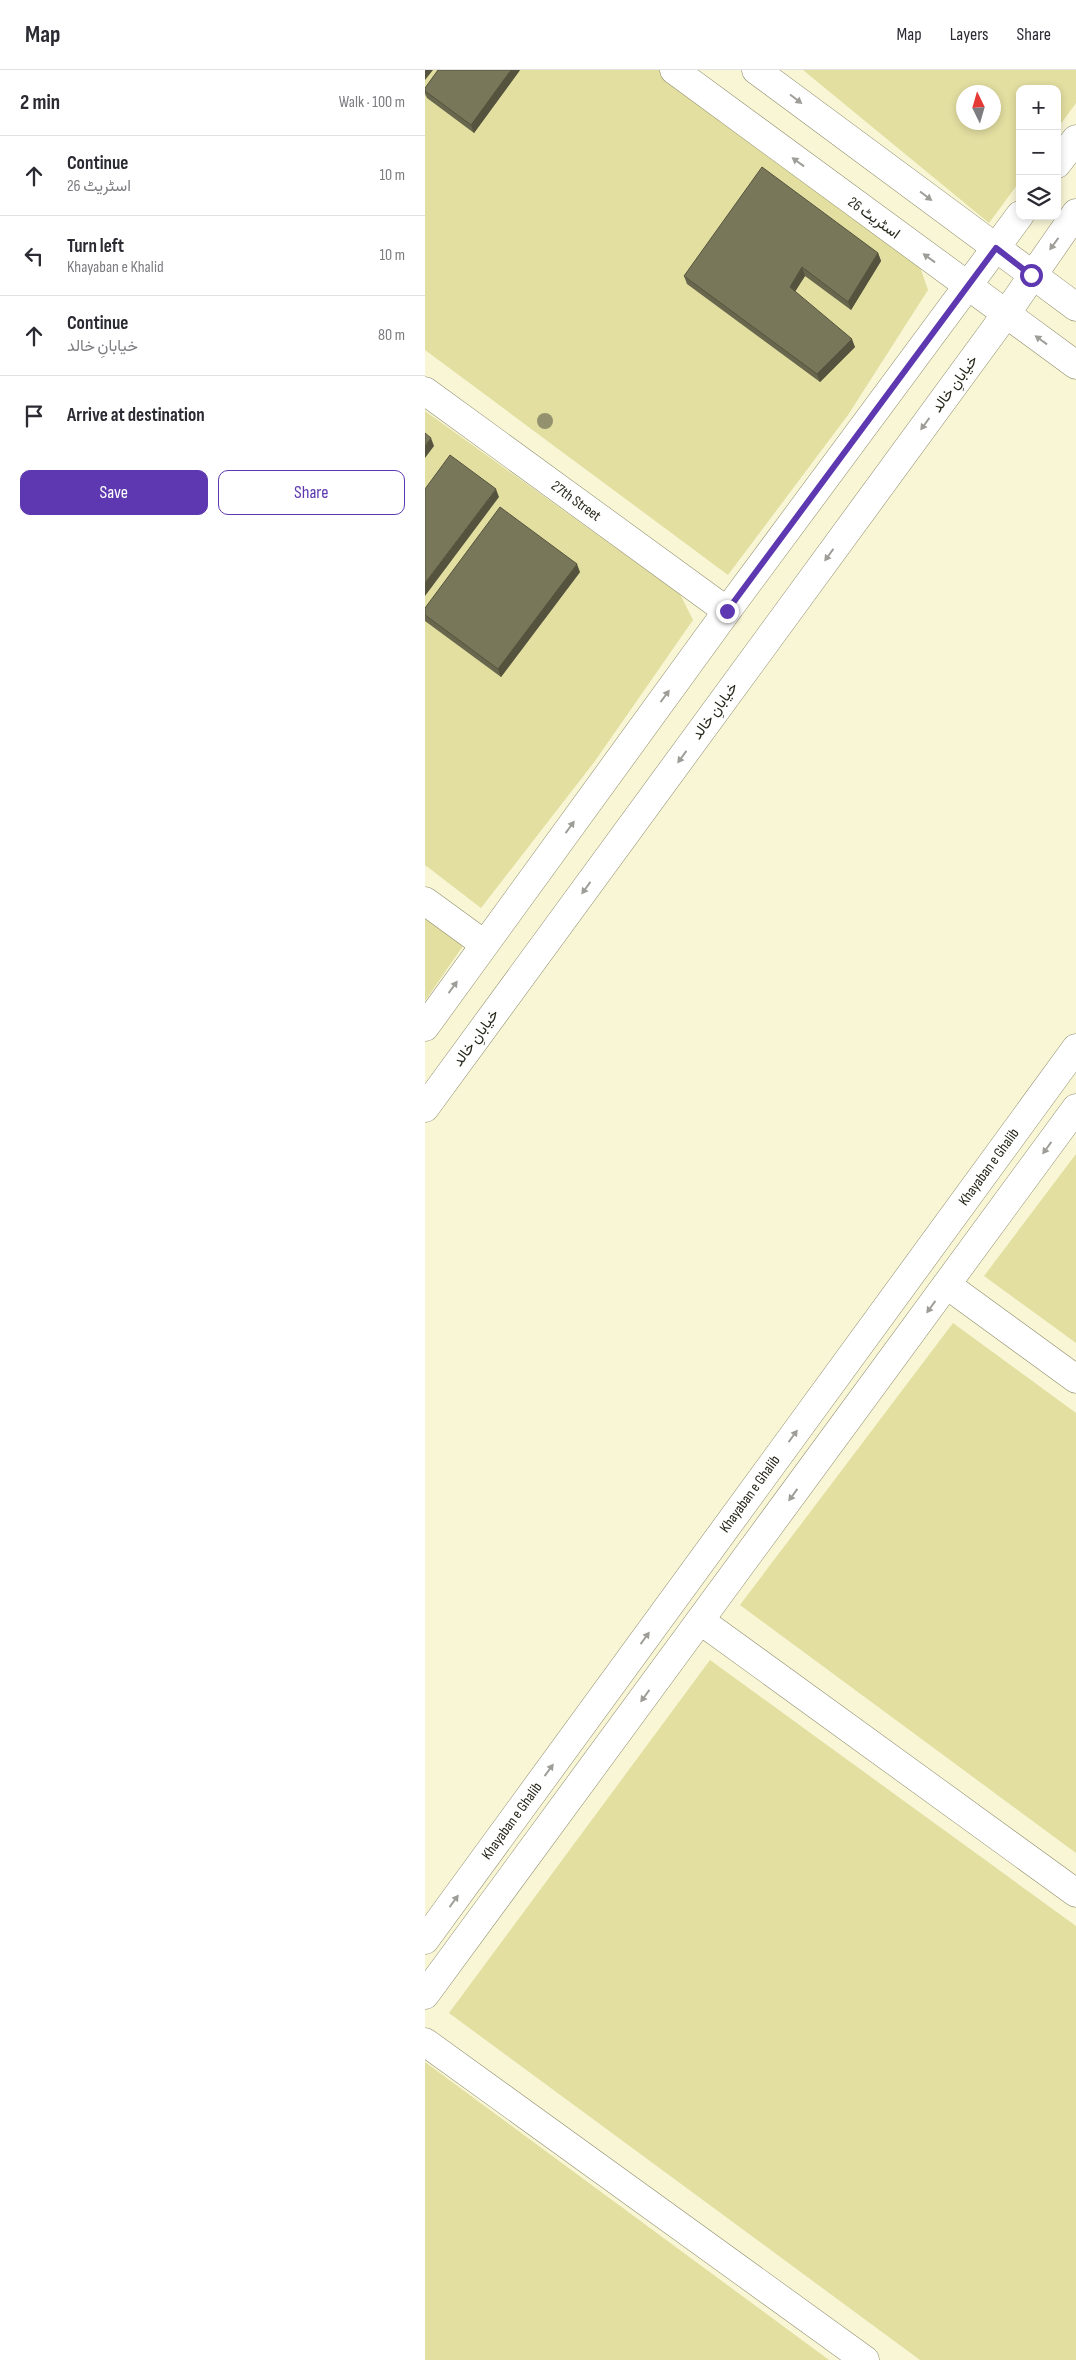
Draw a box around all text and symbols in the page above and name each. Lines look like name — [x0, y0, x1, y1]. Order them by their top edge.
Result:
text: Map — [25, 20, 60, 49]
text: Map — [897, 24, 922, 45]
text: Layers — [950, 24, 989, 45]
text: Share — [1017, 24, 1051, 45]
north arrow — [956, 85, 1001, 130]
map controls — [1016, 85, 1061, 220]
button: + — [1016, 85, 1061, 130]
text: 2 min — [20, 90, 60, 115]
text: Walk · 100 m — [339, 93, 405, 112]
one-way arrow — [789, 94, 802, 104]
button: − — [1016, 130, 1061, 175]
text: Continue — [67, 152, 128, 175]
one-way arrow — [791, 157, 805, 167]
icon: ahead — [20, 162, 48, 190]
text: 10 m — [379, 166, 405, 185]
button: layers — [1016, 175, 1061, 220]
text: اسٹریٹ 26 — [67, 177, 131, 196]
one-way arrow — [919, 191, 933, 201]
street label: اسٹریٹ 26 — [844, 193, 904, 243]
text: Turn left — [67, 235, 124, 258]
one-way arrow — [1049, 237, 1059, 251]
icon: left — [20, 242, 48, 270]
text: 10 m — [379, 246, 405, 265]
one-way arrow — [923, 253, 936, 264]
text: Khayaban e Khalid — [67, 258, 164, 277]
route start — [1020, 264, 1043, 287]
text: Continue — [67, 312, 128, 335]
icon: ahead — [20, 322, 48, 350]
text: 80 m — [378, 326, 405, 345]
one-way arrow — [1035, 334, 1048, 345]
text: خیابانِ خالد — [67, 337, 138, 356]
street label: خیابانِ خالد — [928, 351, 984, 418]
icon: arrive — [20, 402, 48, 430]
text: Arrive at destination — [67, 404, 205, 427]
one-way arrow — [920, 417, 931, 430]
button: Save — [20, 470, 208, 515]
button: Share — [218, 470, 405, 515]
street label: 27th Street — [547, 476, 605, 526]
one-way arrow — [824, 548, 835, 561]
route end — [716, 600, 739, 623]
street label: خیابانِ خالد — [688, 678, 744, 745]
one-way arrow — [660, 689, 670, 703]
one-way arrow — [677, 750, 687, 764]
one-way arrow — [564, 821, 574, 834]
one-way arrow — [581, 881, 591, 895]
one-way arrow — [448, 981, 459, 994]
street label: خیابانِ خالد — [449, 1005, 505, 1072]
street label: Khayaban e Ghalib — [954, 1124, 1024, 1210]
one-way arrow — [1042, 1141, 1052, 1155]
one-way arrow — [926, 1300, 936, 1314]
one-way arrow — [787, 1430, 798, 1443]
street label: Khayaban e Ghalib — [715, 1451, 785, 1537]
one-way arrow — [788, 1488, 799, 1501]
one-way arrow — [640, 1631, 650, 1645]
one-way arrow — [640, 1689, 651, 1702]
one-way arrow — [544, 1764, 555, 1777]
street label: Khayaban e Ghalib — [477, 1778, 547, 1864]
one-way arrow — [449, 1894, 459, 1908]

